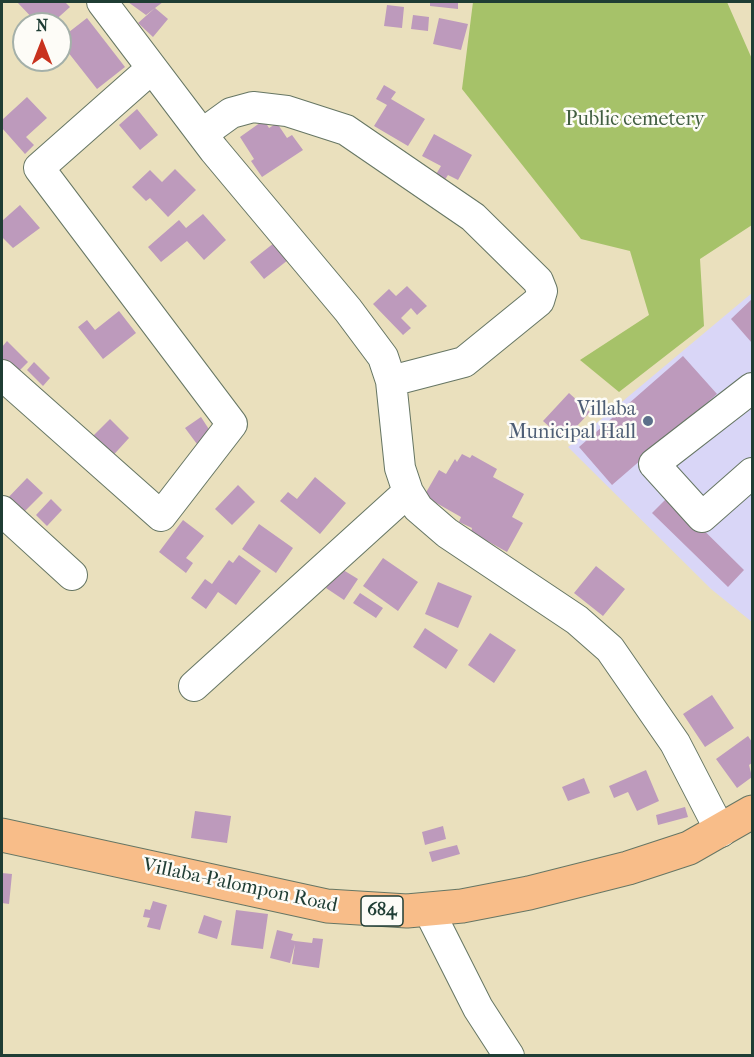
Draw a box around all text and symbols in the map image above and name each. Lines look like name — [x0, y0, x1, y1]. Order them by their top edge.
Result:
north arrow — [12, 12, 72, 72]
text: N — [36, 16, 48, 35]
park label: Public cemetery — [565, 108, 705, 132]
place label: Villaba Municipal Hall — [508, 398, 636, 445]
marker: Villaba Municipal Hall — [641, 414, 655, 428]
street label: Villaba-Palompon Road — [140, 854, 340, 918]
road number: 684 — [361, 896, 403, 926]

